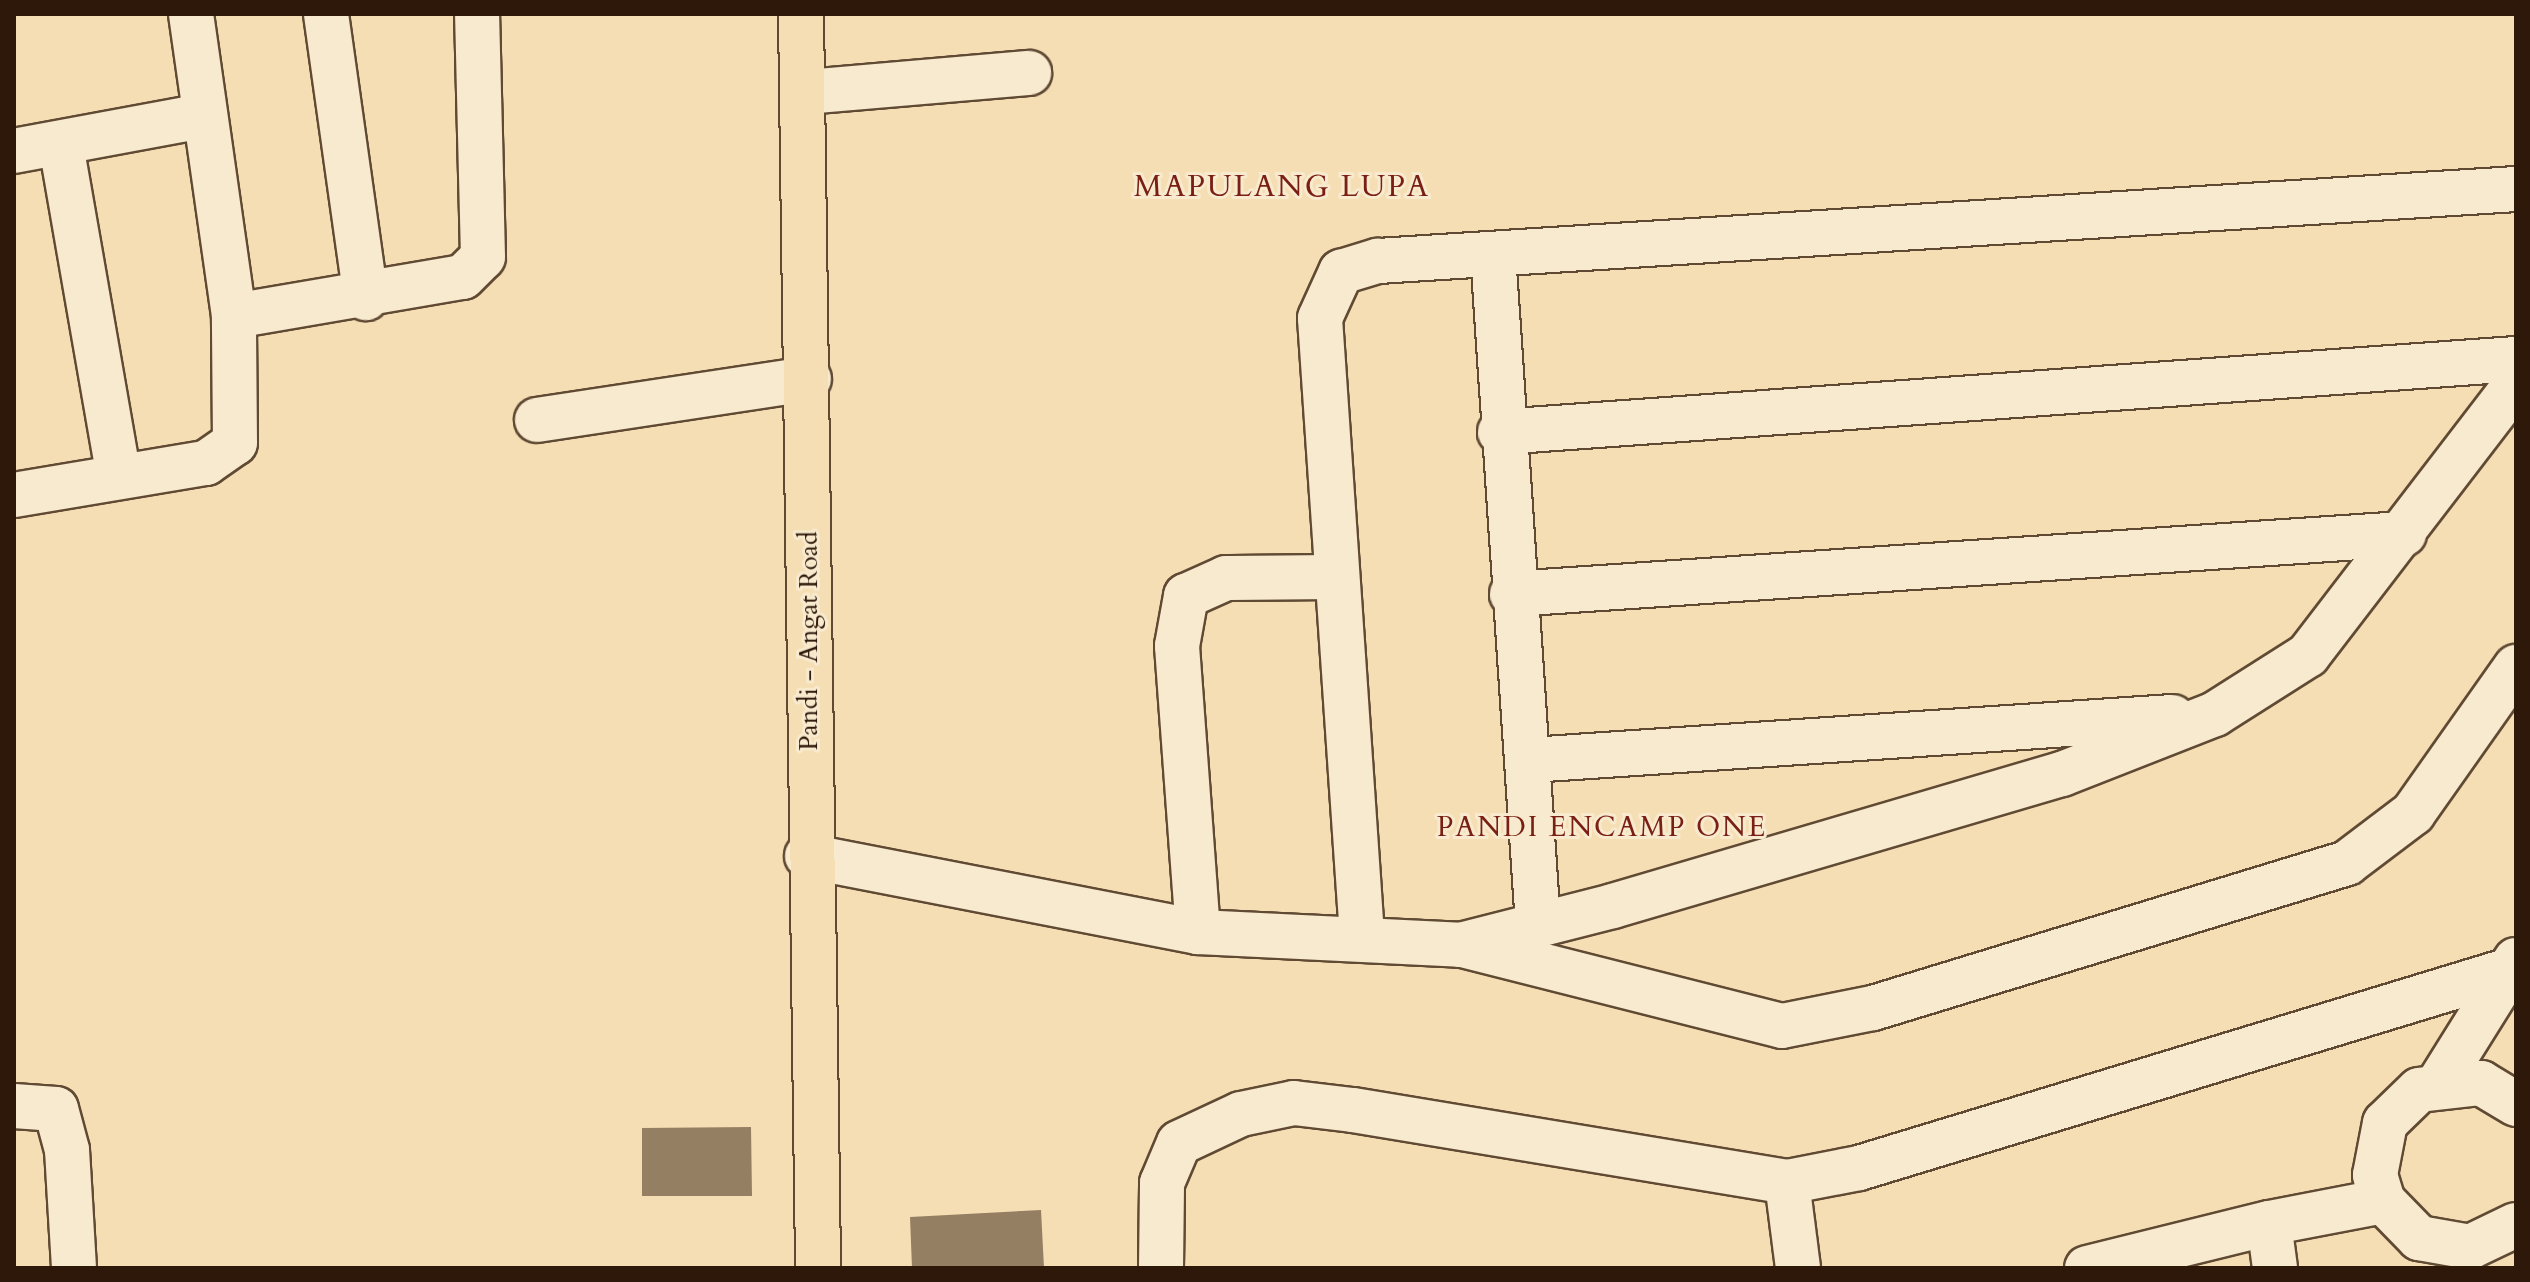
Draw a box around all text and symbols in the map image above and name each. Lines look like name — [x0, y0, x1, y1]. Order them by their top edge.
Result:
district label: MAPULANG LUPA — [1134, 169, 1430, 205]
street label: Pandi - Angat Road — [793, 531, 825, 751]
district label: PANDI ENCAMP ONE — [1437, 810, 1767, 844]

